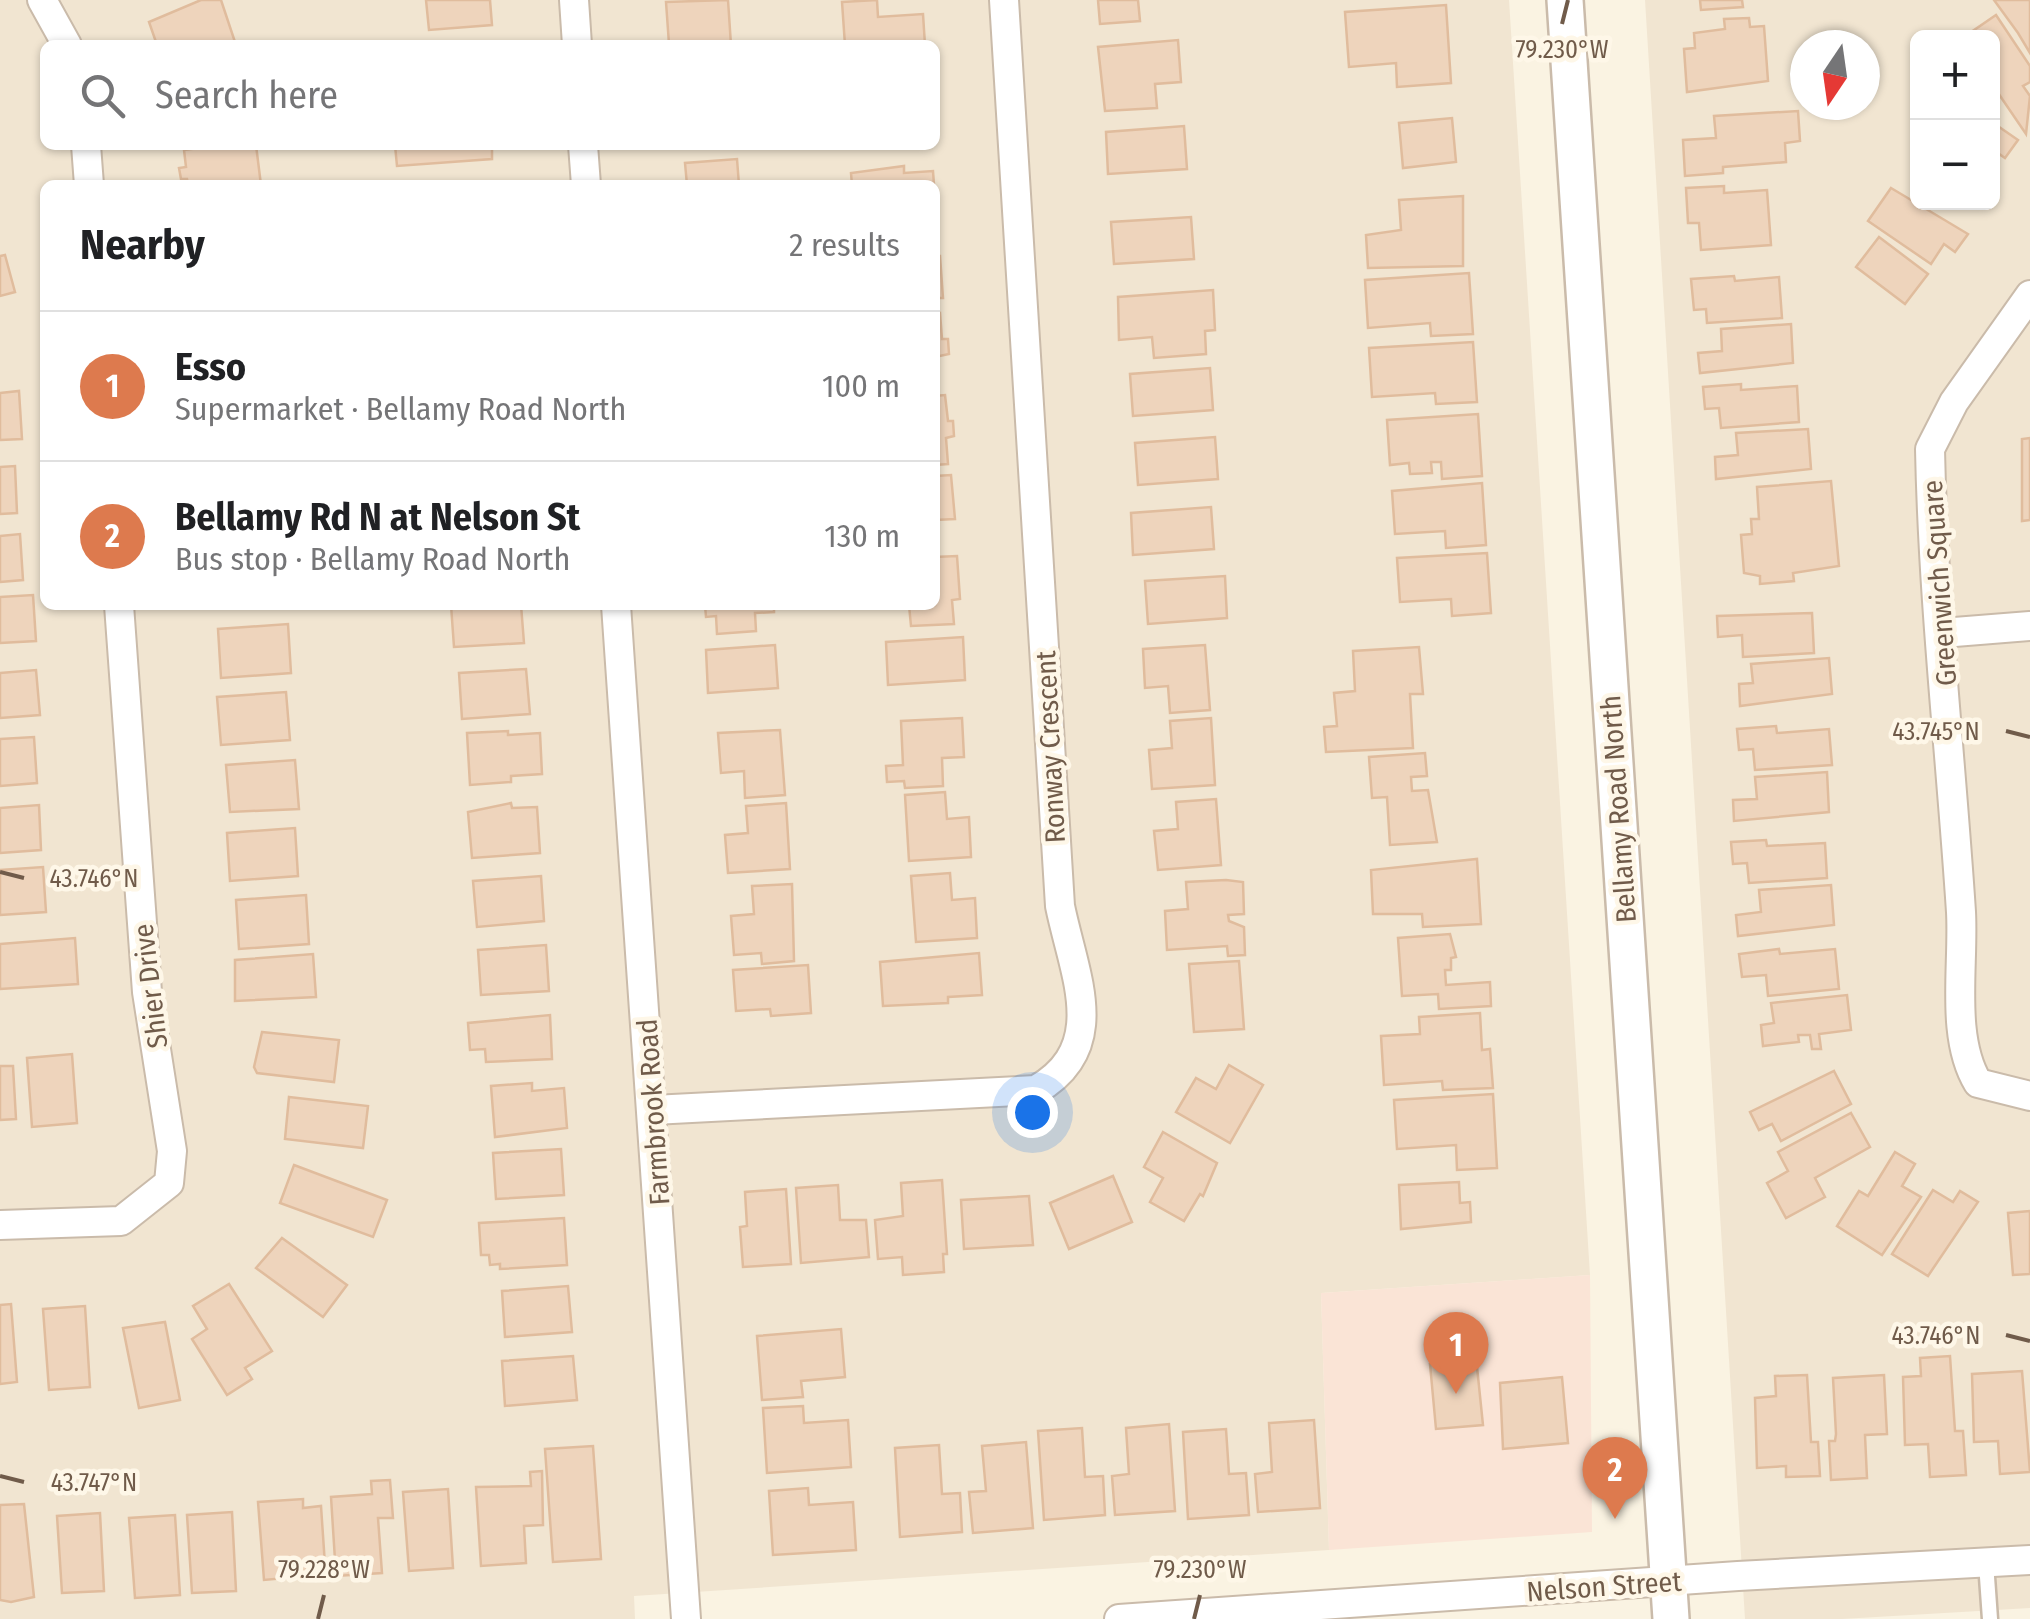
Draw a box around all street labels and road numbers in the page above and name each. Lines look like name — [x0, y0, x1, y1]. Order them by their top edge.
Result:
street label: Greenwich Square — [1916, 479, 1963, 687]
street label: Ronway Crescent — [1029, 649, 1072, 844]
street label: Bellamy Road North — [1594, 694, 1643, 924]
street label: Shier Drive — [126, 922, 175, 1050]
street label: Farmbrook Road — [631, 1018, 676, 1206]
street label: Nelson Street — [1526, 1565, 1683, 1608]

